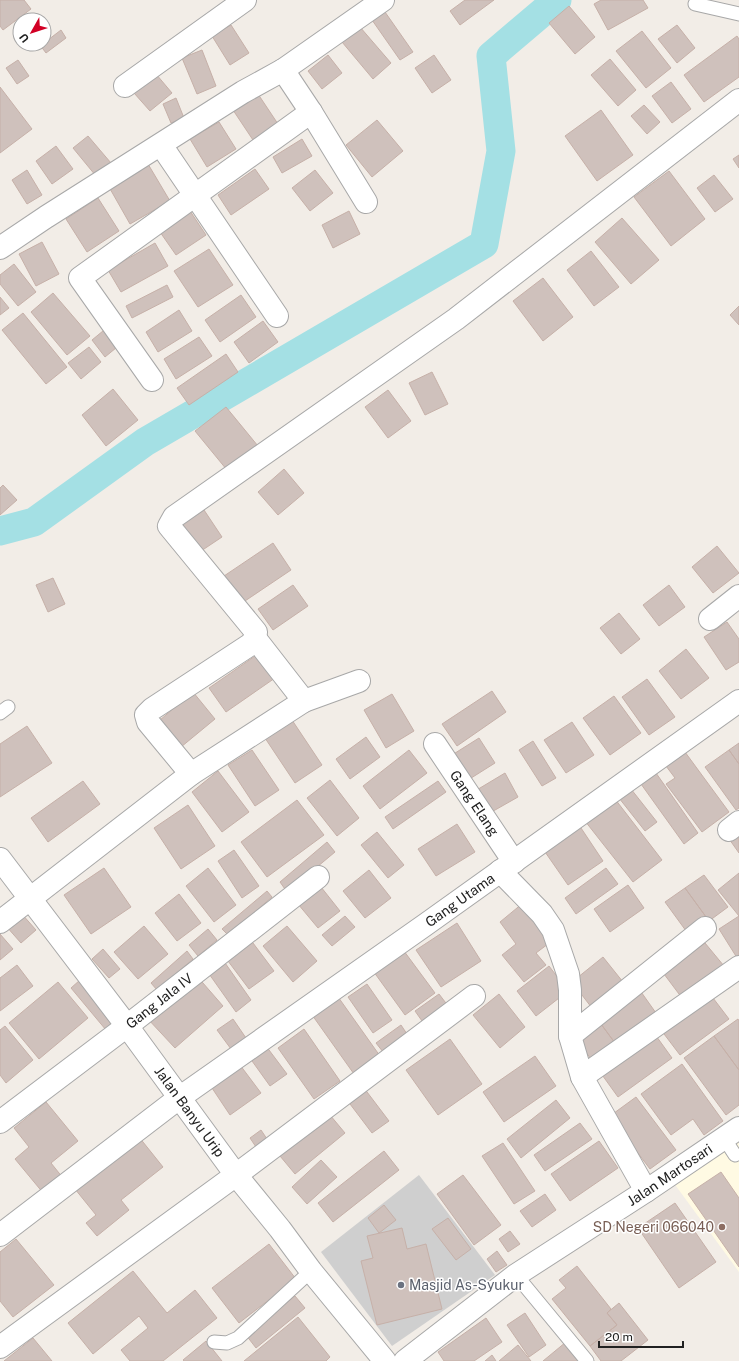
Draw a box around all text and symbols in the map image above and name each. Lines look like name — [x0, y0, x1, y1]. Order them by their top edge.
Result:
north arrow — [12, 12, 52, 52]
text: U — [17, 31, 31, 45]
street label: Gang Elang — [447, 767, 502, 839]
street label: Gang Utama — [422, 870, 498, 930]
street label: Gang Jala IV — [123, 970, 196, 1032]
street label: Jalan Banyu Urip — [151, 1063, 228, 1160]
street label: Jalan Martosari — [624, 1140, 715, 1209]
place label: SD Negeri 066040 — [593, 1219, 714, 1235]
marker: SD Negeri 066040 — [717, 1222, 727, 1232]
place label: Masjid As-Syukur — [409, 1277, 524, 1293]
marker: Masjid As-Syukur — [396, 1280, 406, 1290]
scale bar — [599, 1323, 683, 1349]
text: 20 m — [605, 1330, 633, 1344]

